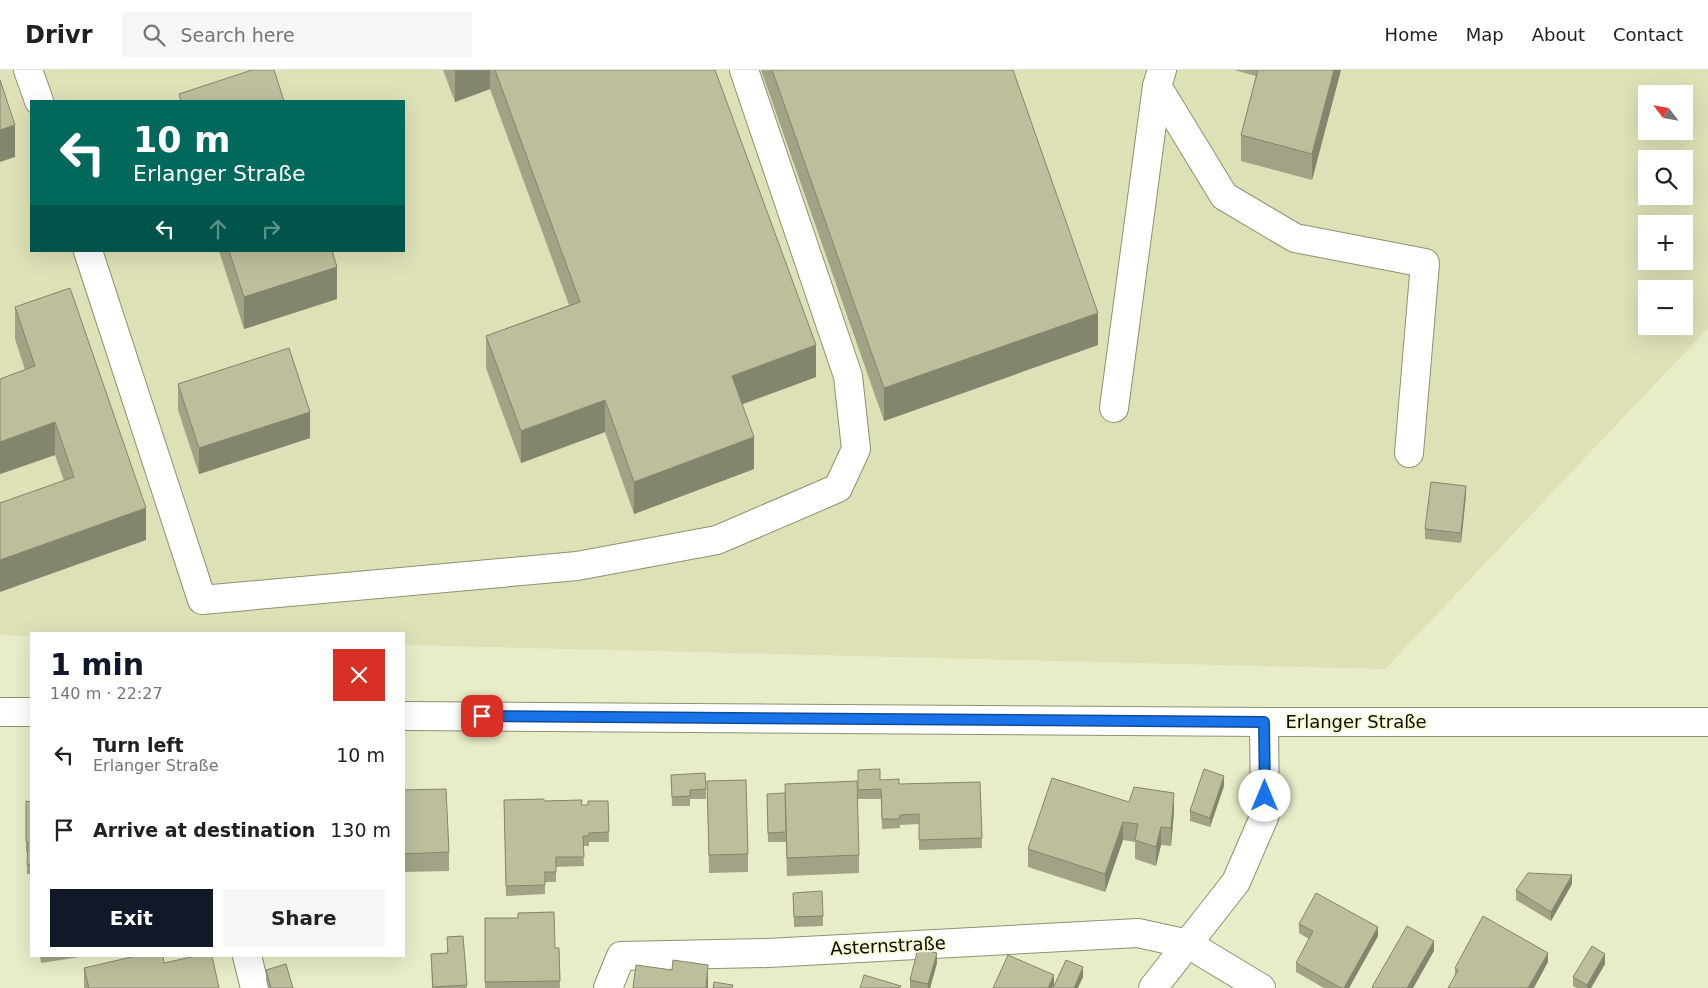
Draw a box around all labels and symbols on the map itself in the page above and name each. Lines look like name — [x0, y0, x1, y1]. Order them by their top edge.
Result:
north arrow — [1638, 85, 1692, 140]
pin — [461, 695, 503, 737]
street label: Erlanger Straße — [1285, 711, 1427, 732]
position arrow — [1238, 769, 1290, 821]
street label: Asternstraße — [830, 932, 946, 959]

